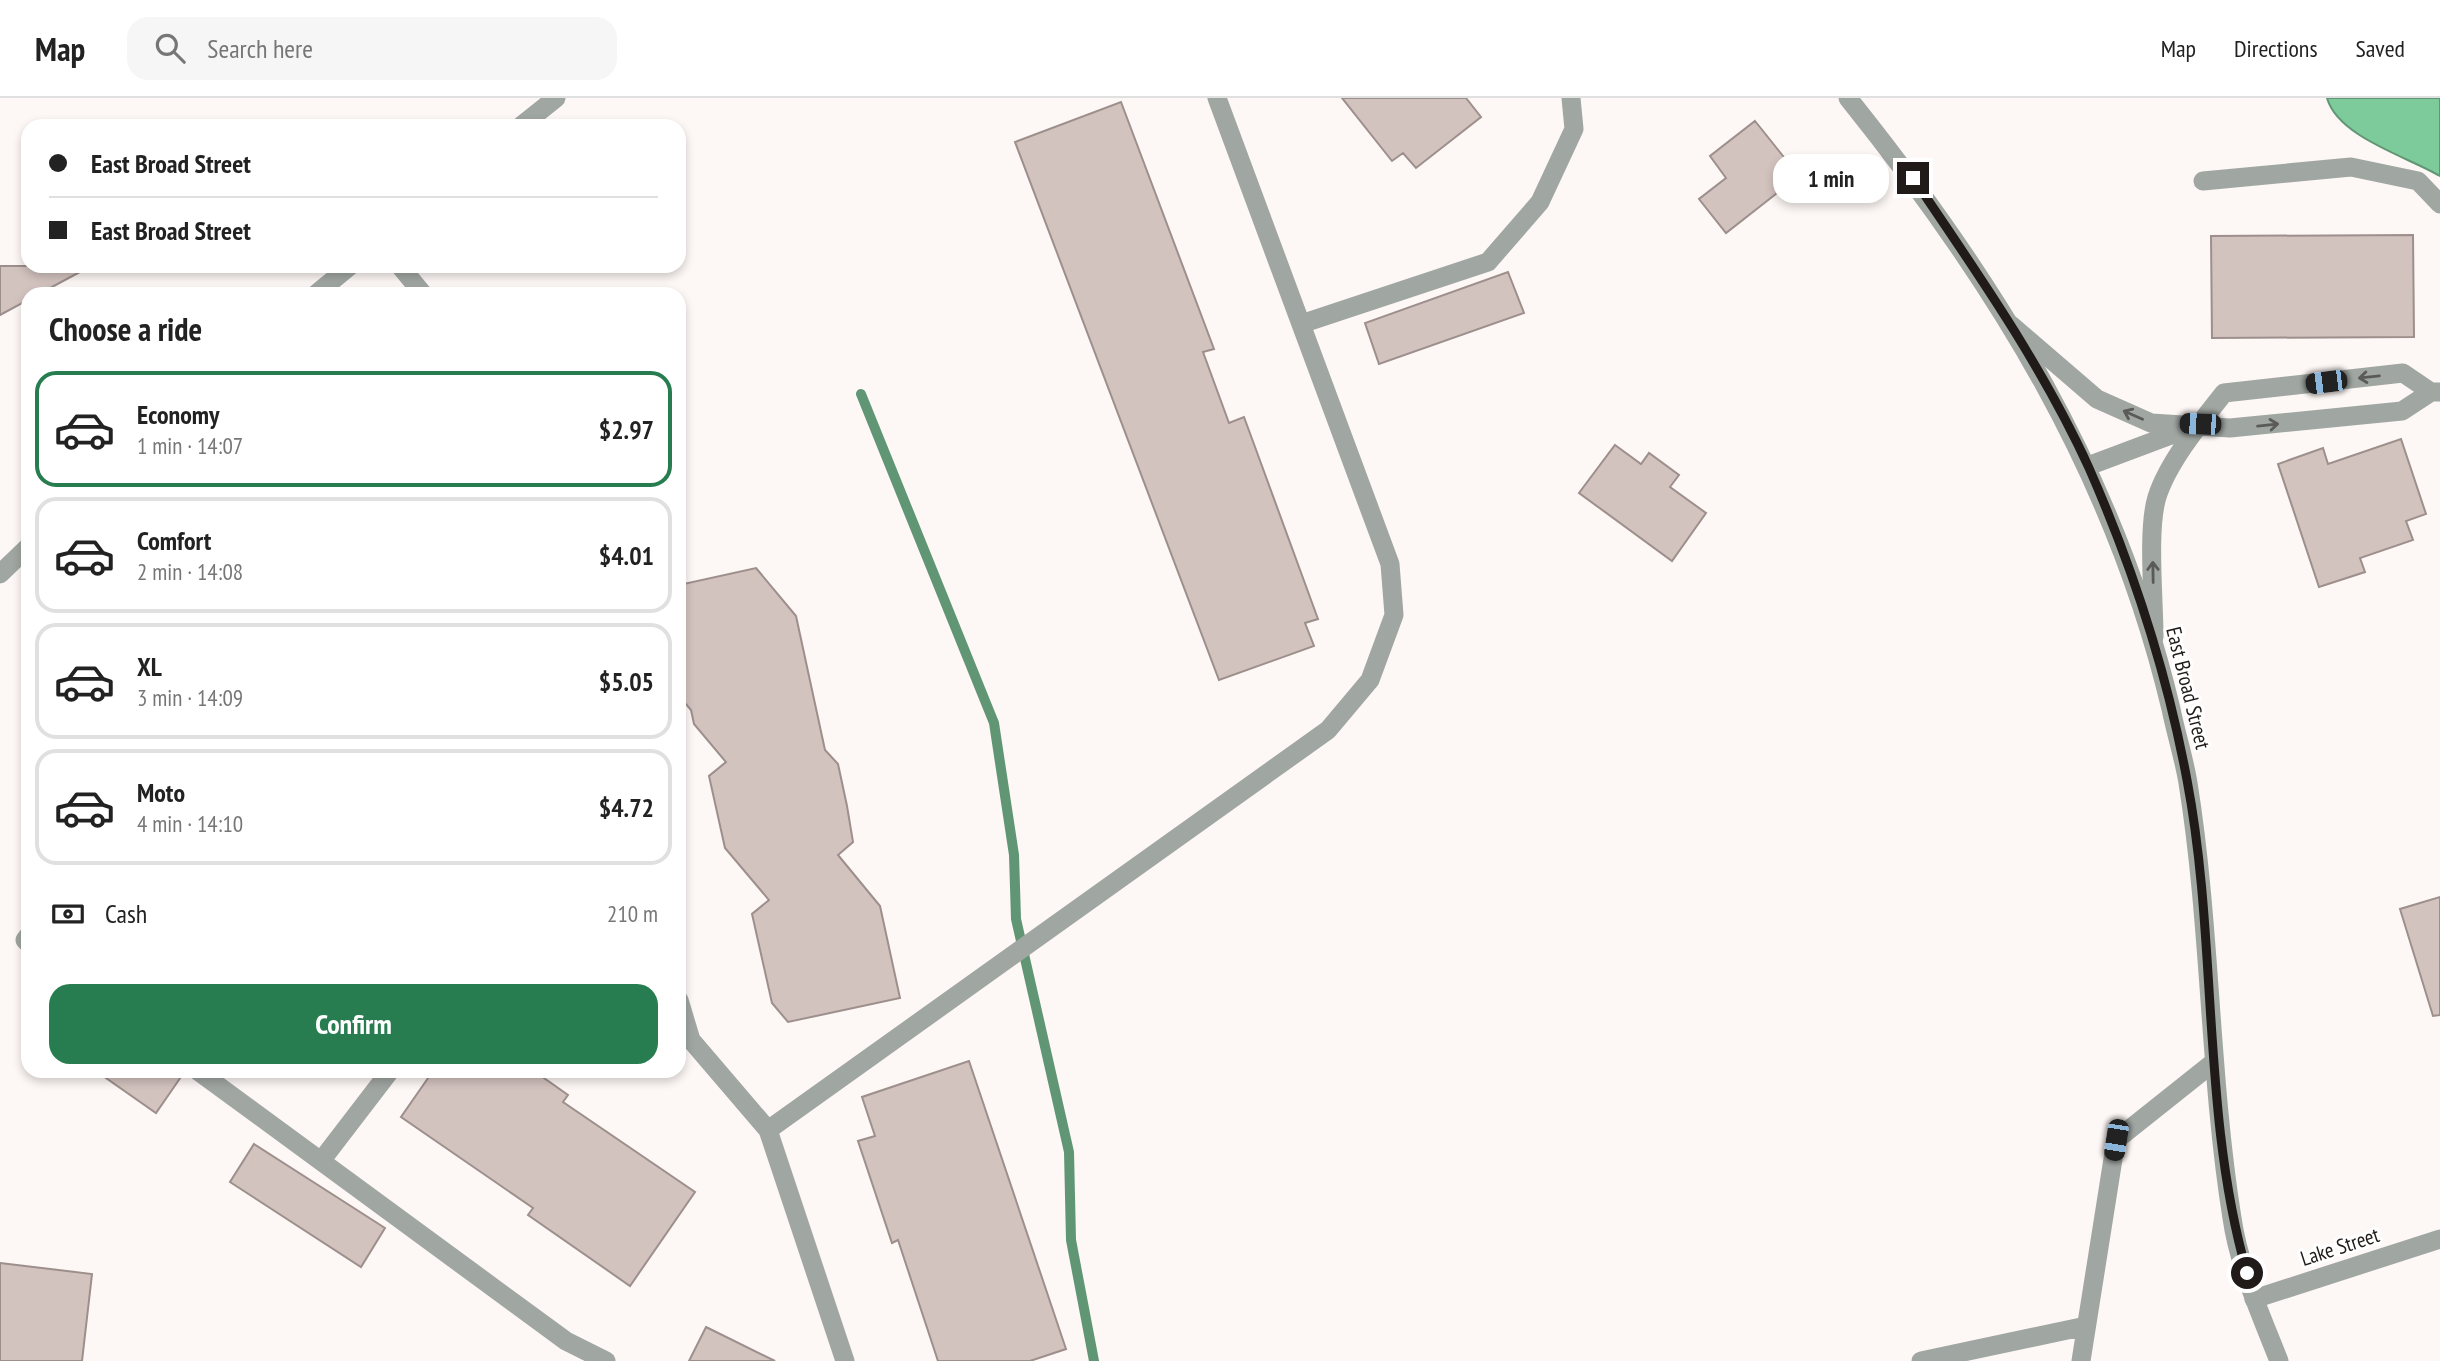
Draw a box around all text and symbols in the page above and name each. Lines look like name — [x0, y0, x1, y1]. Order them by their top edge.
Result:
search box — [127, 17, 617, 80]
text: Map — [35, 27, 85, 70]
icon: search — [151, 29, 189, 67]
text: Search here — [207, 32, 313, 65]
text: Map — [2161, 33, 2196, 64]
text: Directions — [2234, 33, 2318, 64]
text: Saved — [2356, 33, 2405, 64]
text: East Broad Street — [91, 147, 251, 180]
callout: 1 min — [1773, 154, 1888, 202]
route end — [1897, 162, 1929, 194]
text: 1 min — [1808, 164, 1854, 193]
text: East Broad Street — [91, 214, 251, 247]
text: Choose a ride — [49, 308, 202, 350]
car — [2304, 369, 2349, 395]
one-way arrow — [2358, 371, 2381, 384]
icon: car — [53, 398, 116, 461]
text: Economy — [137, 398, 219, 431]
one-way arrow — [2123, 408, 2145, 421]
text: $2.97 — [599, 413, 654, 446]
car — [2179, 413, 2222, 435]
one-way arrow — [2256, 418, 2279, 431]
text: 1 min · 14:07 — [137, 431, 243, 460]
icon: car — [53, 524, 116, 587]
text: Comfort — [137, 524, 211, 557]
text: $4.01 — [599, 539, 654, 572]
text: 2 min · 14:08 — [137, 557, 243, 586]
one-way arrow — [2147, 561, 2160, 584]
street label: East Broad Street — [2160, 624, 2217, 752]
icon: car — [53, 650, 116, 713]
text: XL — [137, 650, 162, 683]
text: $5.05 — [599, 665, 654, 698]
text: 3 min · 14:09 — [137, 683, 243, 712]
icon: car — [53, 776, 116, 839]
text: Moto — [137, 776, 185, 809]
text: $4.72 — [599, 791, 654, 824]
text: 4 min · 14:10 — [137, 809, 243, 838]
icon: cash — [49, 895, 87, 933]
text: Cash — [105, 897, 147, 930]
text: 210 m — [607, 899, 658, 928]
button: Confirm — [49, 984, 658, 1064]
car — [2103, 1118, 2130, 1162]
street label: Lake Street — [2297, 1221, 2383, 1272]
route start — [2231, 1257, 2263, 1289]

